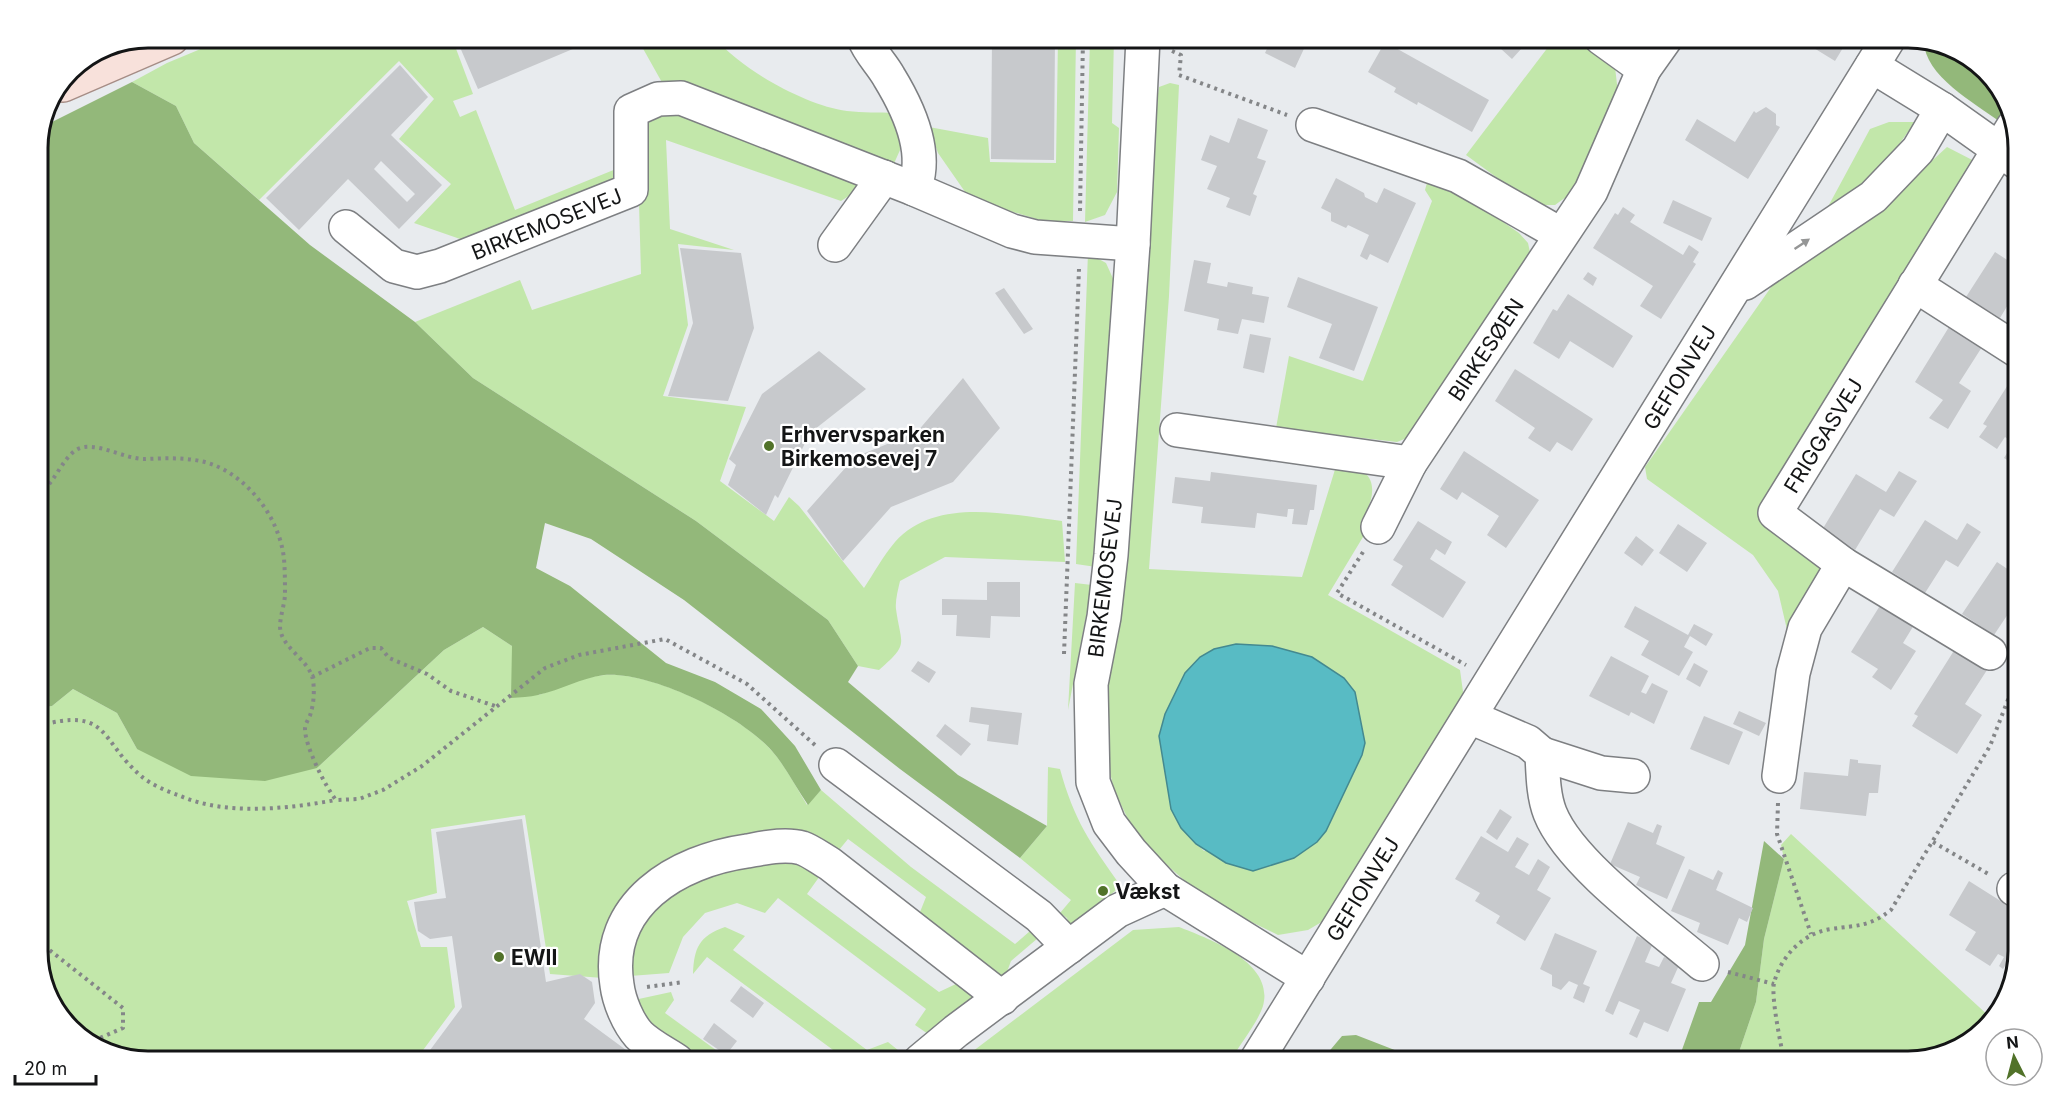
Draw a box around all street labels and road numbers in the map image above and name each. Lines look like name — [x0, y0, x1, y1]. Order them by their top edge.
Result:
street label: BIRKEMOSEVEJ — [468, 182, 625, 265]
street label: BIRKESØEN — [1443, 294, 1529, 405]
street label: GEFIONVEJ — [1638, 321, 1721, 434]
street label: FRIGGASVEJ — [1778, 374, 1867, 497]
street label: BIRKEMOSEVEJ — [1083, 497, 1127, 659]
street label: GEFIONVEJ — [1321, 833, 1404, 946]

